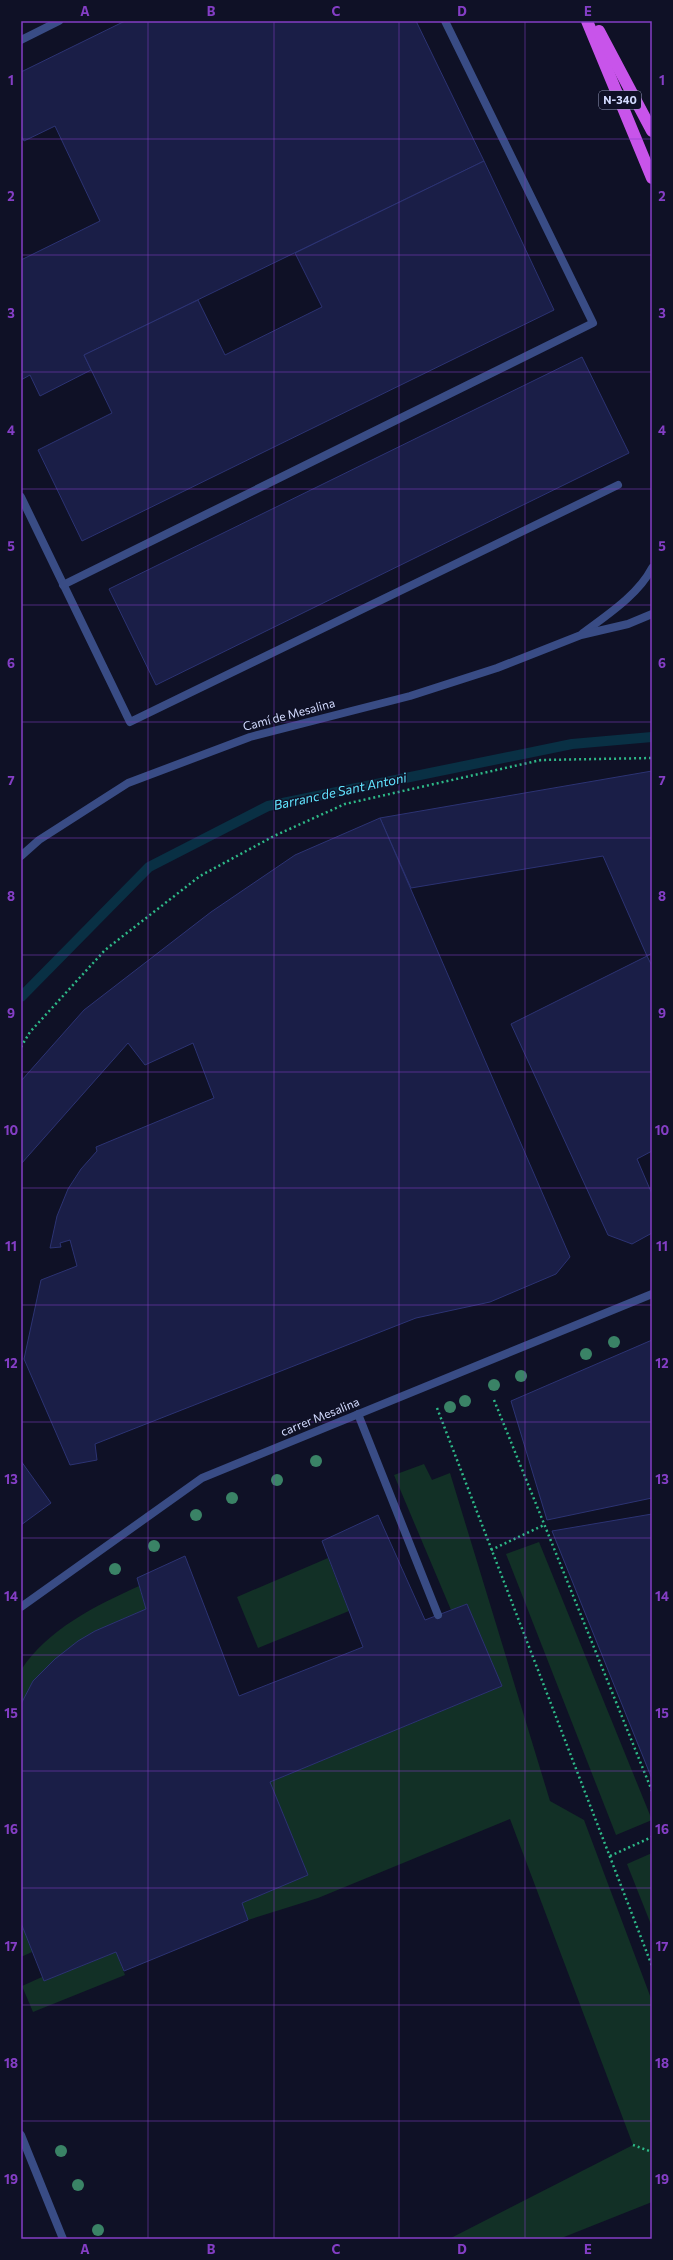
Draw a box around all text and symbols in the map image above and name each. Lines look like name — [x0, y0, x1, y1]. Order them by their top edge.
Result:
text: A — [80, 3, 90, 19]
text: B — [207, 3, 216, 19]
text: C — [332, 3, 341, 19]
text: D — [457, 3, 467, 19]
text: E — [584, 3, 592, 19]
text: 1 — [8, 72, 14, 88]
text: 1 — [659, 72, 665, 88]
road number: N-340 — [599, 91, 641, 109]
text: 2 — [7, 188, 15, 204]
text: 2 — [658, 188, 666, 204]
text: 3 — [7, 305, 15, 321]
text: 3 — [658, 305, 666, 321]
text: 4 — [7, 422, 15, 438]
text: 4 — [658, 422, 666, 438]
text: 5 — [7, 538, 15, 554]
text: 5 — [658, 538, 666, 554]
text: 6 — [7, 655, 15, 671]
text: 6 — [658, 655, 666, 671]
street label: Camí de Mesalina — [241, 695, 336, 733]
water label: Barranc de Sant Antoni — [272, 769, 409, 813]
text: 7 — [7, 772, 15, 788]
text: 7 — [658, 772, 666, 788]
text: 8 — [7, 888, 15, 904]
text: 8 — [658, 888, 666, 904]
text: 9 — [7, 1005, 15, 1021]
text: 9 — [658, 1005, 666, 1021]
text: 10 — [4, 1122, 19, 1138]
text: 10 — [655, 1122, 670, 1138]
text: 11 — [5, 1238, 17, 1254]
text: 11 — [656, 1238, 668, 1254]
text: 12 — [4, 1355, 18, 1371]
text: 12 — [655, 1355, 669, 1371]
street label: carrer Mesalina — [278, 1394, 361, 1438]
text: 13 — [4, 1471, 18, 1487]
text: 13 — [655, 1471, 669, 1487]
text: 14 — [4, 1588, 18, 1604]
text: 14 — [655, 1588, 669, 1604]
text: 15 — [4, 1705, 18, 1721]
text: 15 — [655, 1705, 669, 1721]
text: 16 — [4, 1821, 18, 1837]
text: 16 — [655, 1821, 669, 1837]
text: 17 — [4, 1938, 18, 1954]
text: 17 — [655, 1938, 669, 1954]
text: 18 — [4, 2055, 18, 2071]
text: 18 — [655, 2055, 669, 2071]
text: 19 — [4, 2171, 18, 2187]
text: 19 — [655, 2171, 669, 2187]
text: A — [80, 2241, 90, 2257]
text: B — [207, 2241, 216, 2257]
text: C — [332, 2241, 341, 2257]
text: D — [457, 2241, 467, 2257]
text: E — [584, 2241, 592, 2257]

